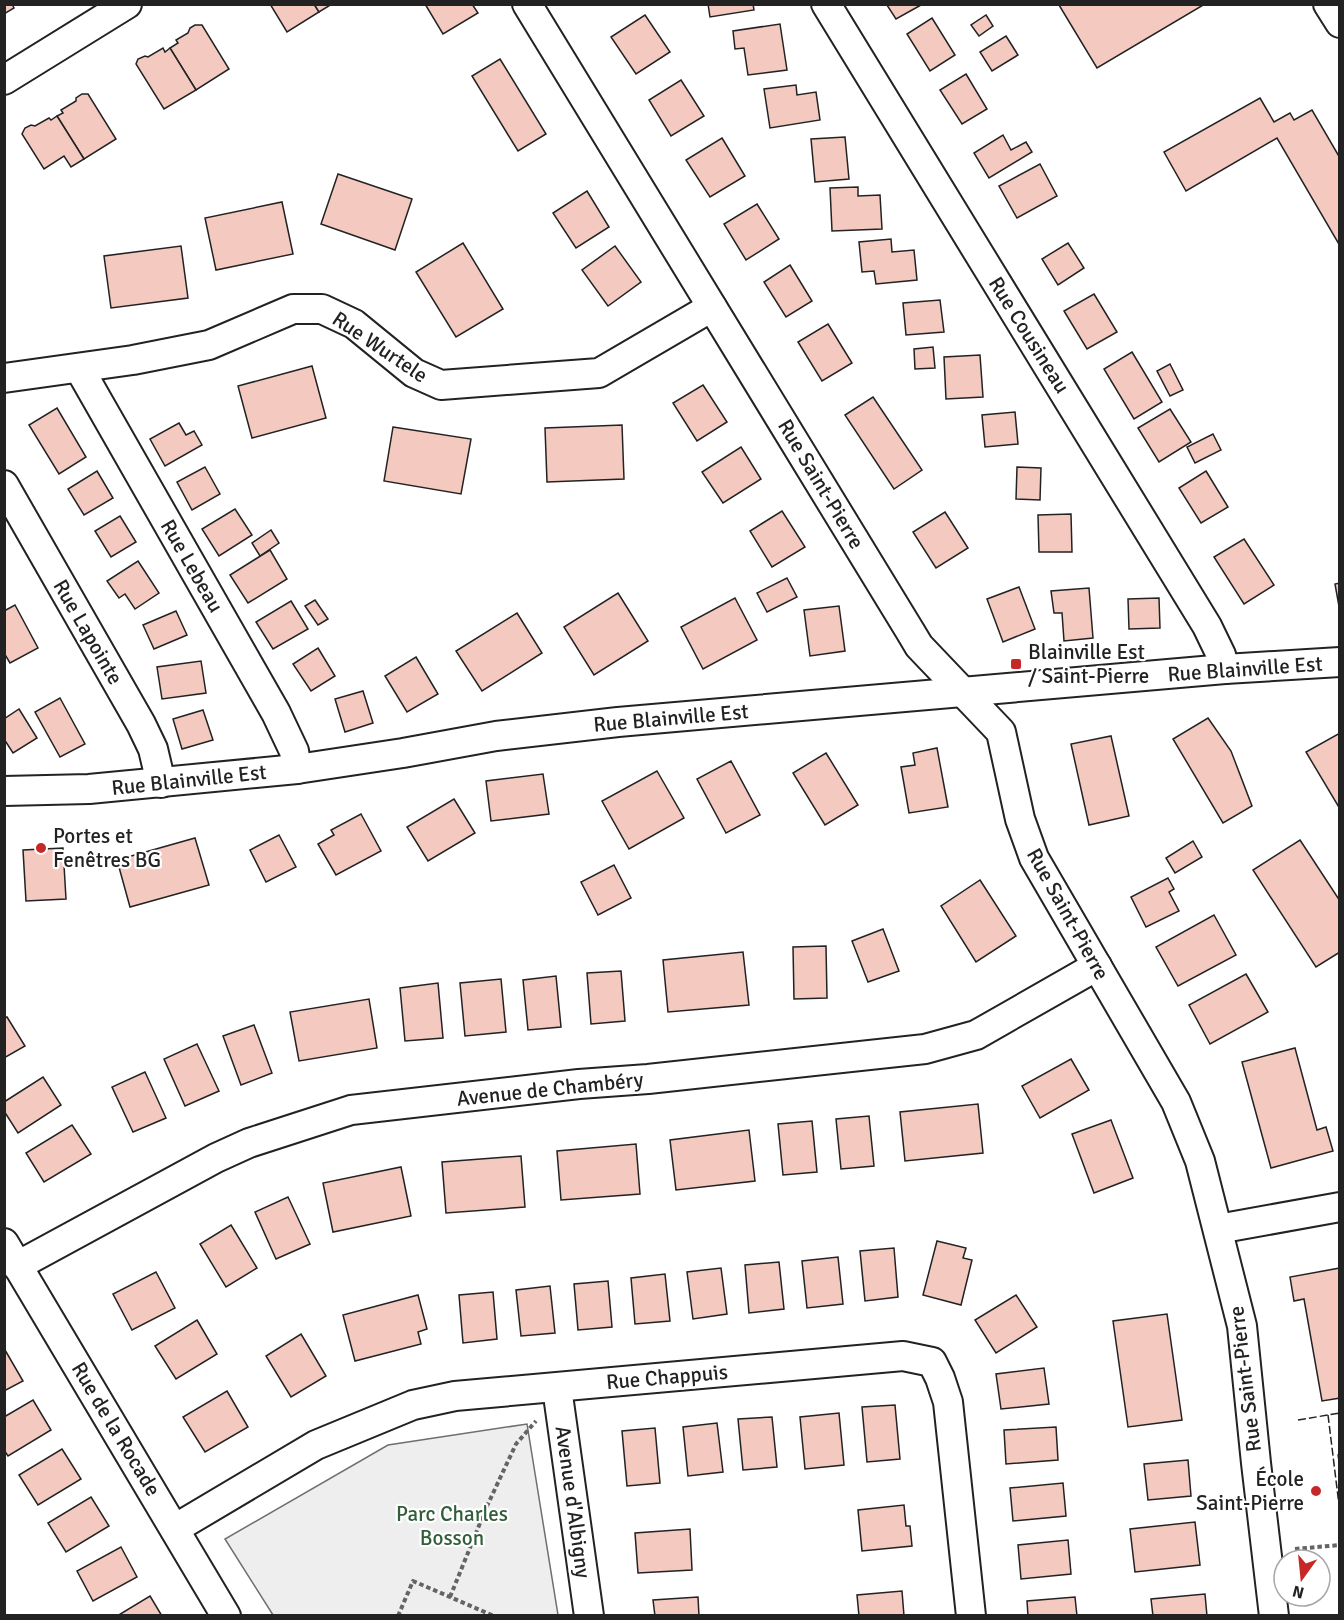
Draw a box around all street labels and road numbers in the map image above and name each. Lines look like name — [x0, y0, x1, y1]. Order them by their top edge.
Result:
street label: Rue Cousineau — [983, 272, 1075, 398]
street label: Rue Wurtele — [327, 306, 433, 388]
street label: Rue Saint-Pierre — [772, 414, 870, 554]
street label: Rue Lebeau — [155, 515, 229, 617]
street label: Rue Lapointe — [47, 575, 129, 689]
street label: Rue Blainville Est — [1166, 651, 1324, 687]
street label: Rue Blainville Est — [592, 698, 750, 738]
street label: Rue Blainville Est — [110, 759, 268, 801]
street label: Rue Saint-Pierre — [1021, 844, 1115, 984]
street label: Avenue de Chambéry — [455, 1066, 645, 1112]
street label: Rue Saint-Pierre — [1223, 1305, 1267, 1453]
street label: Rue de la Rocade — [66, 1357, 166, 1501]
street label: Rue Chappuis — [605, 1359, 729, 1395]
street label: Avenue d'Albigny — [549, 1424, 597, 1580]

